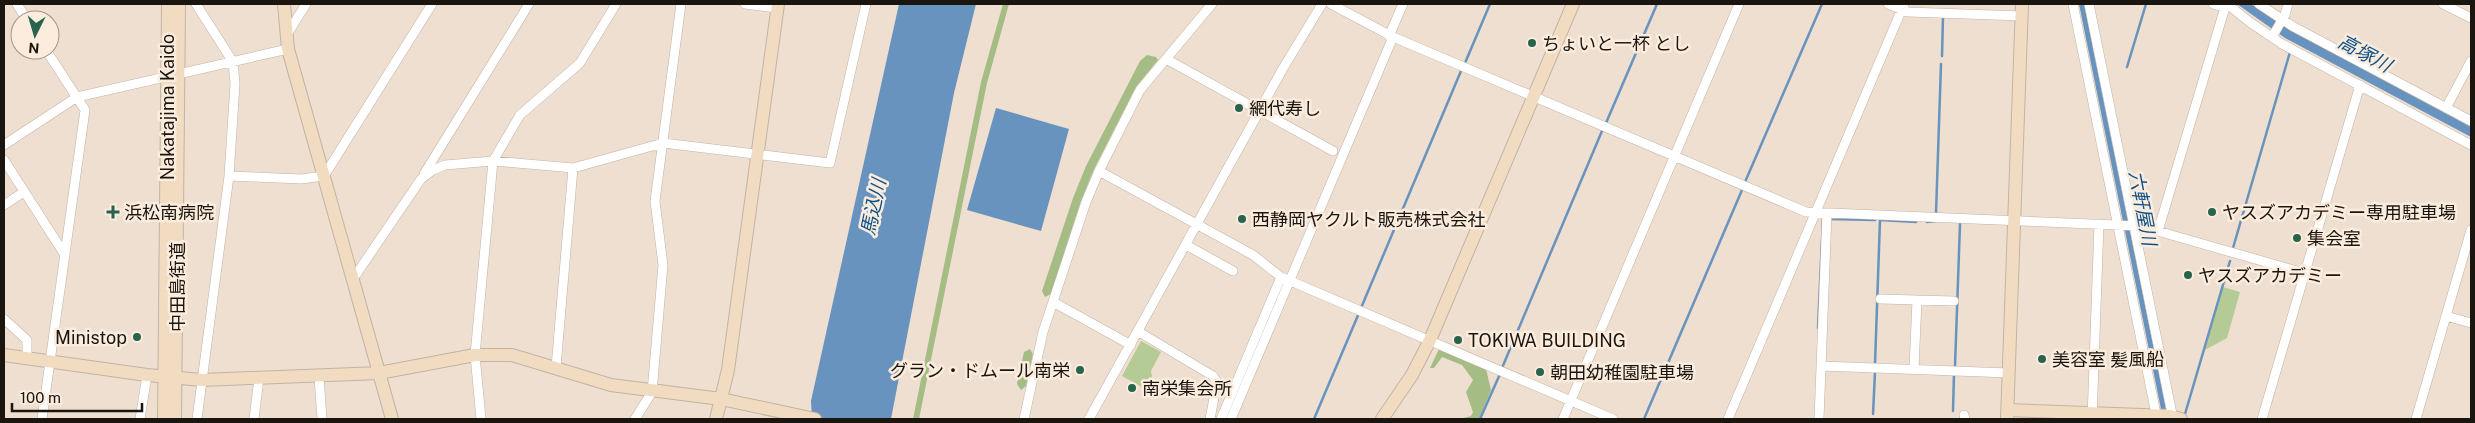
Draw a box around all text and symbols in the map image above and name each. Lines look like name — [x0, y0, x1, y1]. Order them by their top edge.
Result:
north arrow — [10, 10, 60, 60]
water label: 高塚川 — [2335, 30, 2397, 77]
place label: ちょいと一杯 とし — [1542, 33, 1690, 54]
street label: Nakatajima Kaido — [157, 34, 178, 180]
marker: ちょいと一杯 とし — [1526, 37, 1538, 49]
text: N — [28, 40, 40, 56]
place label: 網代寿し — [1249, 98, 1321, 119]
marker: 網代寿し — [1233, 102, 1245, 114]
water label: 六軒屋川 — [2125, 169, 2161, 249]
water label: 馬込川 — [856, 175, 890, 237]
place label: 浜松南病院 — [124, 202, 214, 223]
place label: ヤスズアカデミー専用駐車場 — [2222, 202, 2456, 223]
marker: 浜松南病院 — [106, 205, 120, 219]
marker: ヤスズアカデミー専用駐車場 — [2206, 206, 2218, 218]
place label: 西静岡ヤクルト販売株式会社 — [1252, 209, 1485, 230]
marker: 西静岡ヤクルト販売株式会社 — [1236, 213, 1248, 225]
place label: 集会室 — [2307, 228, 2361, 249]
marker: 集会室 — [2291, 232, 2303, 244]
street label: 中田島街道 — [167, 242, 188, 332]
place label: ヤスズアカデミー — [2198, 265, 2342, 286]
marker: ヤスズアカデミー — [2182, 269, 2194, 281]
place label: Ministop — [55, 327, 127, 348]
place label: TOKIWA BUILDING — [1468, 330, 1626, 351]
marker: Ministop — [131, 331, 143, 343]
marker: TOKIWA BUILDING — [1452, 334, 1464, 346]
place label: 美容室 髪風船 — [2052, 349, 2164, 370]
marker: 美容室 髪風船 — [2036, 353, 2048, 365]
place label: グラン・ドムール南栄 — [890, 360, 1070, 381]
place label: 朝田幼稚園駐車場 — [1550, 362, 1694, 383]
marker: グラン・ドムール南栄 — [1074, 364, 1086, 376]
marker: 朝田幼稚園駐車場 — [1534, 366, 1546, 378]
place label: 南栄集会所 — [1142, 378, 1232, 399]
scale bar — [12, 380, 142, 412]
marker: 南栄集会所 — [1126, 382, 1138, 394]
text: 100 m — [20, 389, 61, 406]

